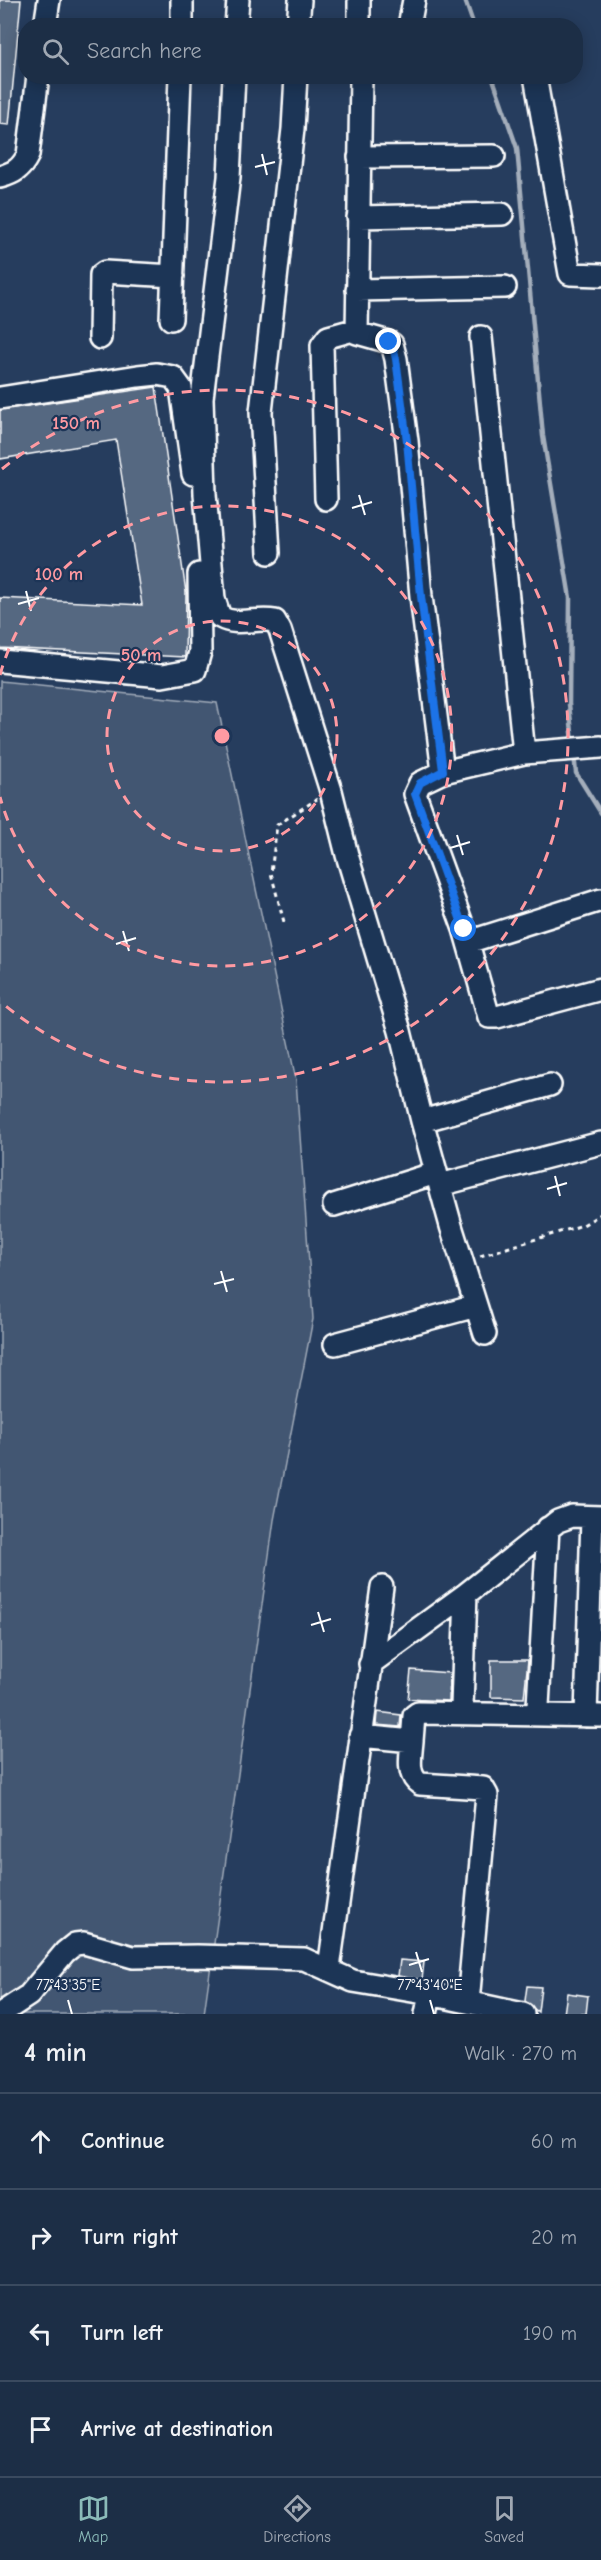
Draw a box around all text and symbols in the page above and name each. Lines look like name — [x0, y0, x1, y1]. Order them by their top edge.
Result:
search box — [18, 18, 583, 84]
icon: search — [39, 35, 72, 68]
text: Search here — [87, 38, 202, 64]
route end — [375, 328, 401, 354]
text: 150 m — [52, 413, 100, 434]
text: 100 m — [35, 564, 83, 585]
text: 50 m — [121, 645, 161, 666]
centre of rings — [212, 726, 232, 746]
route start — [450, 915, 476, 941]
text: 77°43'35"E — [36, 1976, 100, 1994]
text: 77°43'40"E — [397, 1976, 463, 1994]
text: 4 min — [24, 2038, 87, 2068]
text: Walk · 270 m — [464, 2042, 577, 2065]
icon: ahead — [24, 2125, 57, 2158]
text: Continue — [81, 2128, 164, 2154]
text: 60 m — [531, 2130, 577, 2153]
icon: right — [24, 2221, 57, 2254]
text: Turn right — [81, 2224, 178, 2250]
text: 20 m — [531, 2226, 577, 2249]
icon: left — [24, 2317, 57, 2350]
text: Turn left — [81, 2320, 163, 2346]
text: 190 m — [523, 2322, 577, 2345]
icon: arrive — [24, 2413, 57, 2446]
text: Arrive at destination — [81, 2416, 273, 2442]
tab: Map — [77, 2492, 110, 2546]
tab: Directions — [263, 2492, 331, 2546]
tab: Saved — [484, 2492, 524, 2546]

